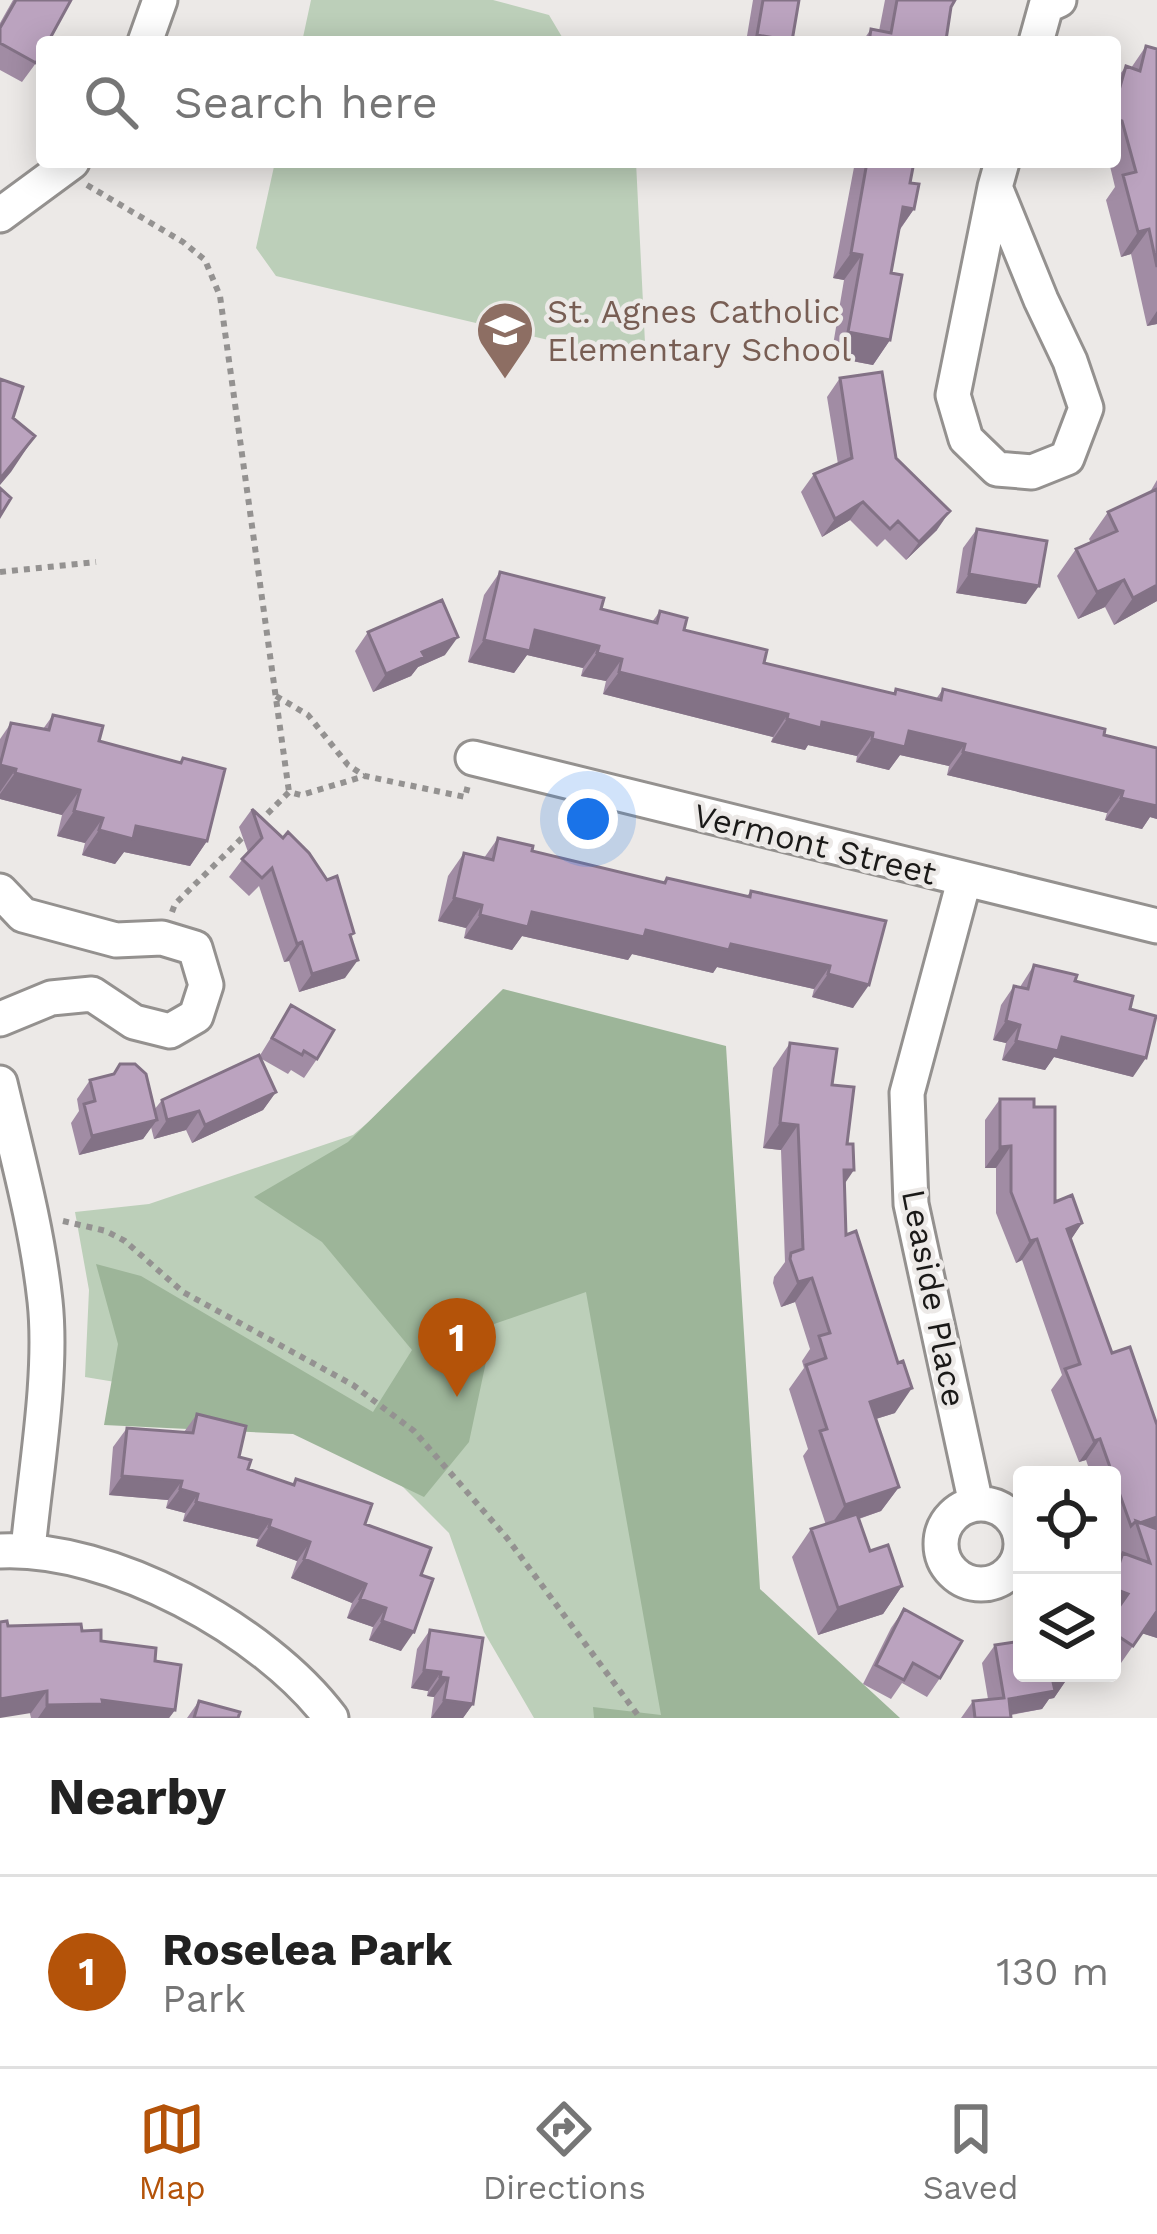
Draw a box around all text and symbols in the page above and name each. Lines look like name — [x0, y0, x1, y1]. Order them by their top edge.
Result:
search box — [36, 36, 1121, 168]
icon: search — [78, 69, 144, 135]
text: Search here — [174, 76, 438, 129]
place label: St. Agnes Catholic Elementary School — [547, 292, 851, 369]
school or university icon: St. Agnes Catholic Elementary School — [474, 299, 536, 381]
your location — [558, 789, 618, 849]
street label: Vermont Street — [690, 795, 940, 893]
street label: Leaside Place — [894, 1186, 974, 1410]
pin: 1 — [418, 1298, 496, 1397]
map controls — [1013, 1466, 1121, 1682]
button: locate — [1013, 1466, 1121, 1574]
button: layers — [1013, 1574, 1121, 1682]
text: Nearby — [48, 1767, 226, 1826]
text: Roselea Park — [162, 1923, 452, 1976]
text: 1 — [79, 1949, 95, 1994]
text: 130 m — [996, 1949, 1109, 1994]
text: Park — [162, 1976, 246, 2021]
tab: Map — [138, 2096, 206, 2207]
tab: Directions — [483, 2096, 646, 2207]
tab: Saved — [923, 2096, 1019, 2207]

